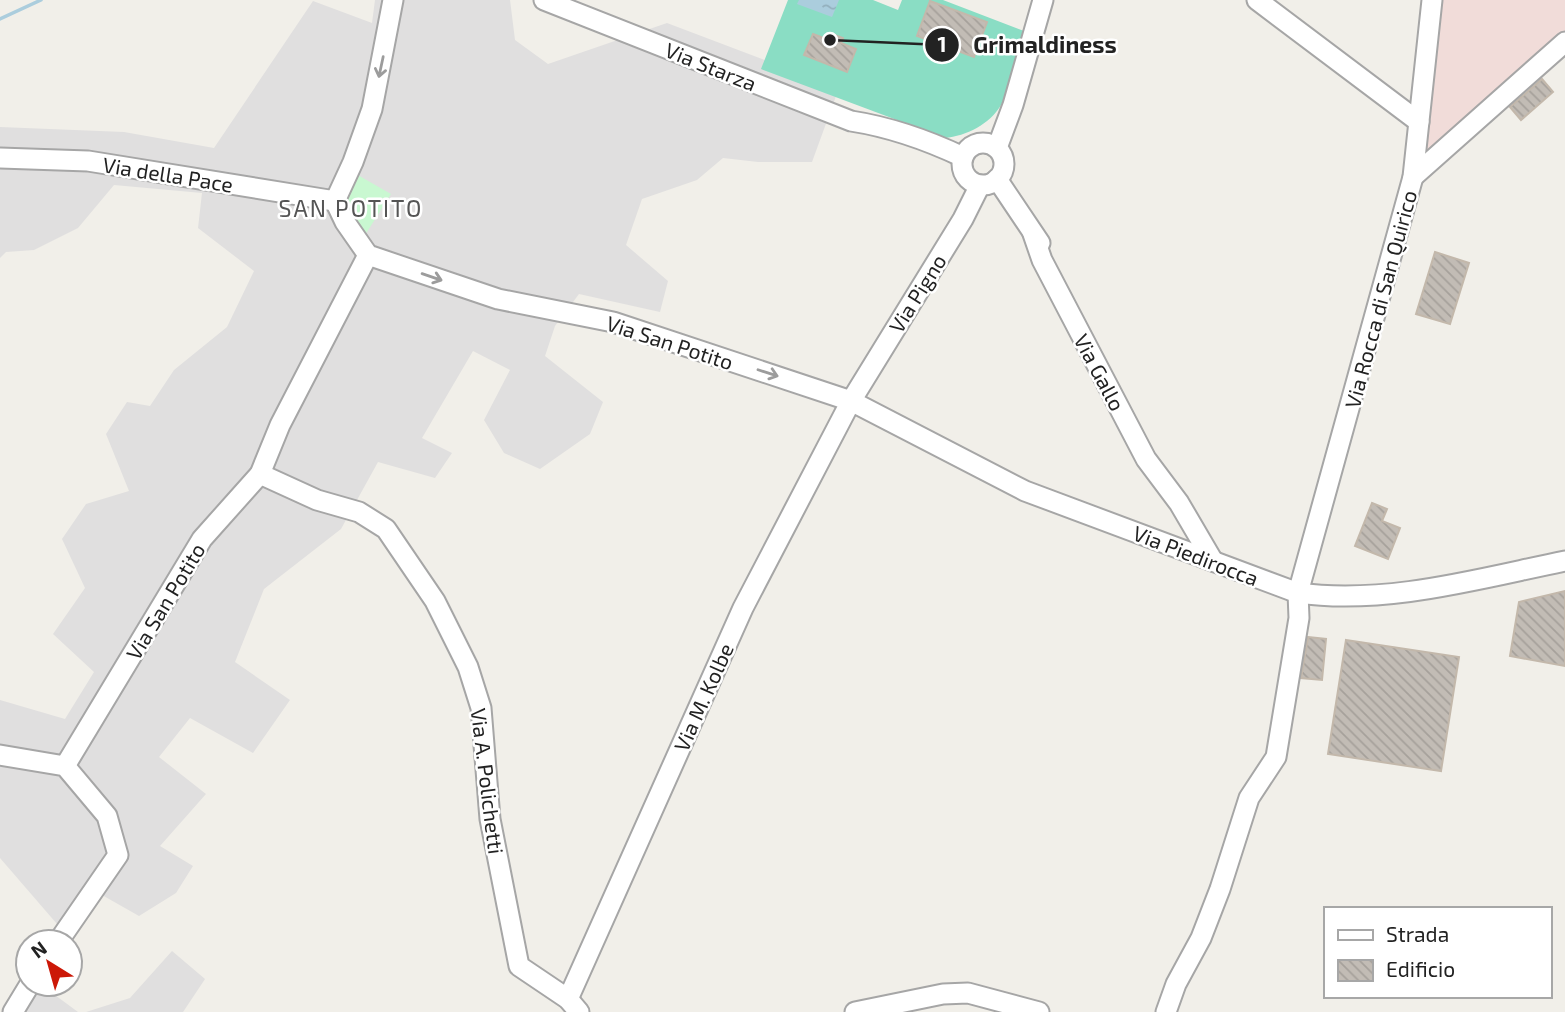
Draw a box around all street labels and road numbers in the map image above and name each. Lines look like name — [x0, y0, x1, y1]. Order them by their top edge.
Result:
street label: Via Starza — [662, 36, 760, 96]
street label: Via della Pace — [101, 151, 235, 197]
street label: Via Rocca di San Quirico — [1339, 187, 1422, 411]
street label: Via Pigno — [883, 249, 951, 337]
street label: Via San Potito — [604, 310, 736, 374]
street label: Via Gallo — [1069, 329, 1131, 415]
street label: Via Piedirocca — [1130, 520, 1262, 590]
street label: Via San Potito — [120, 538, 210, 664]
street label: Via M. Kolbe — [668, 639, 738, 755]
street label: Via A. Polichetti — [467, 707, 509, 855]

